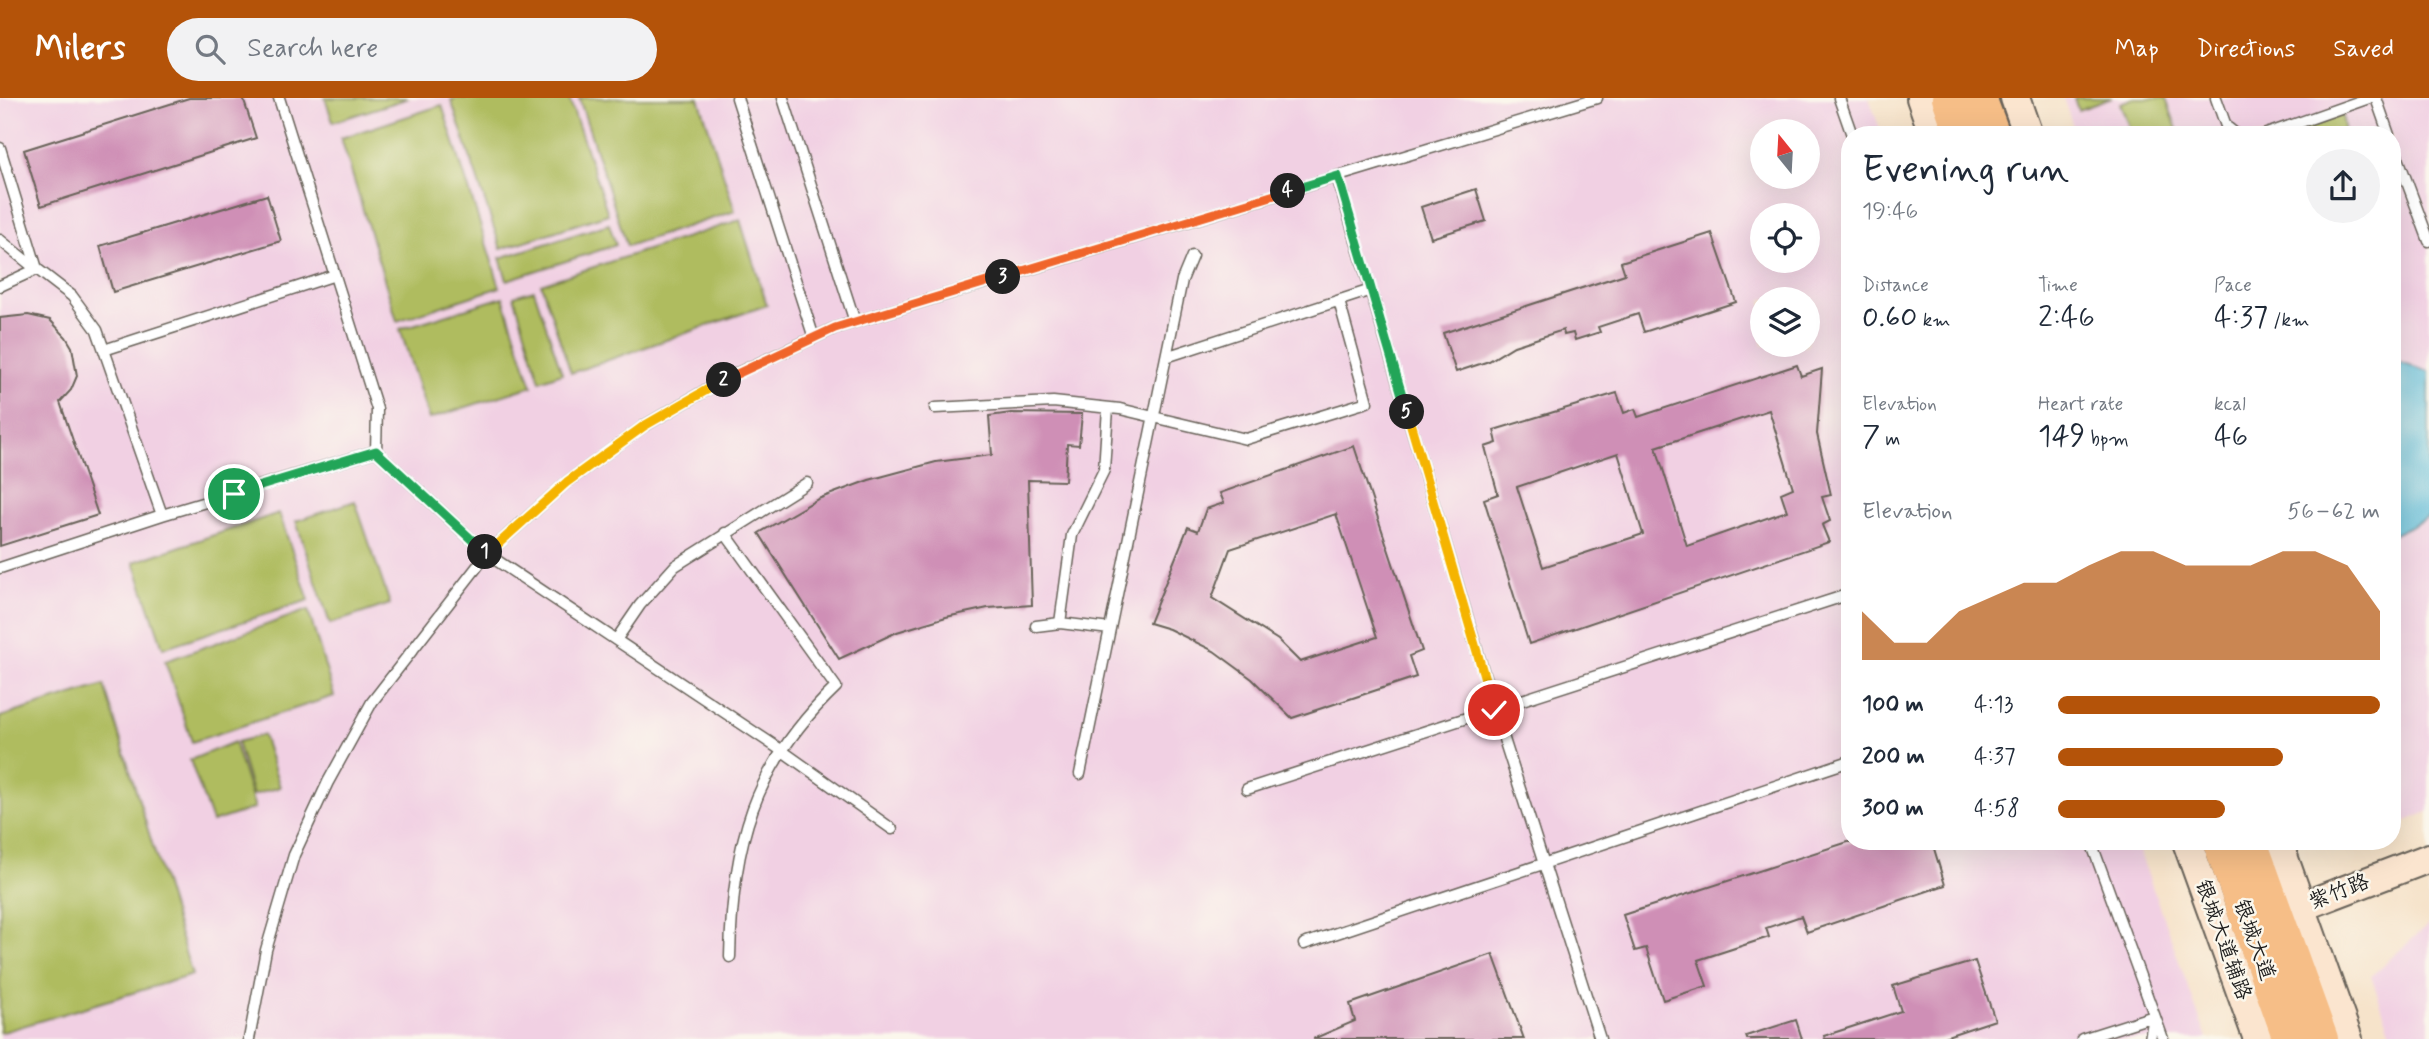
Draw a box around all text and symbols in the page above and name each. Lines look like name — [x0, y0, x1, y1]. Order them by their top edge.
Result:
search box — [167, 18, 657, 81]
text: Milers — [35, 27, 125, 71]
icon: search — [191, 30, 229, 68]
text: Search here — [247, 32, 378, 66]
text: Map — [2115, 34, 2159, 65]
text: Directions — [2197, 34, 2295, 65]
text: Saved — [2333, 34, 2394, 65]
north arrow — [1750, 119, 1820, 189]
map controls — [1750, 119, 1820, 357]
text: Evening run — [1862, 146, 2069, 195]
button: share — [2306, 149, 2380, 223]
pin: 4 — [1270, 174, 1306, 208]
text: 4 — [1282, 178, 1293, 203]
text: 19:46 — [1862, 197, 1918, 227]
button: locate — [1750, 203, 1820, 273]
pin: 3 — [986, 260, 1020, 294]
text: 3 — [998, 264, 1007, 289]
text: Distance — [1862, 273, 1929, 298]
text: Time — [2038, 273, 2078, 298]
text: Pace — [2214, 273, 2252, 298]
button: layers — [1750, 287, 1820, 357]
text: 0.60 — [1862, 298, 1918, 337]
text: 2:46 — [2038, 298, 2095, 337]
text: 4:37 — [2214, 298, 2268, 337]
text: km — [1918, 308, 1950, 333]
text: /km — [2268, 308, 2309, 333]
pin: 2 — [706, 362, 742, 398]
text: 2 — [719, 367, 728, 392]
text: Elevation — [1862, 392, 1937, 417]
text: Heart rate — [2038, 392, 2123, 417]
text: kcal — [2214, 392, 2246, 417]
pin: 5 — [1390, 394, 1424, 430]
text: 5 — [1401, 399, 1412, 424]
text: 7 — [1862, 417, 1880, 456]
text: 149 — [2038, 417, 2085, 456]
text: 46 — [2214, 417, 2248, 456]
text: m — [1880, 427, 1900, 452]
text: bpm — [2085, 427, 2129, 452]
pin — [204, 464, 264, 524]
icon: arrive — [215, 475, 253, 513]
text: Elevation — [1862, 497, 1953, 527]
text: 56–62 m — [2287, 497, 2380, 527]
pin: 1 — [468, 534, 503, 570]
text: 1 — [480, 539, 489, 564]
pin — [1464, 680, 1524, 740]
text: 100 m — [1862, 690, 1924, 720]
text: 4:13 — [1974, 690, 2014, 720]
icon: check — [1475, 691, 1513, 729]
text: 200 m — [1862, 742, 1925, 772]
text: 4:37 — [1974, 742, 2016, 772]
text: 300 m — [1862, 794, 1924, 824]
text: 4:58 — [1974, 794, 2020, 824]
street label: 紫竹路 — [2305, 868, 2373, 916]
street label: 银城大道辅路 — [2190, 876, 2256, 1004]
street label: 银城大道 — [2228, 896, 2280, 984]

